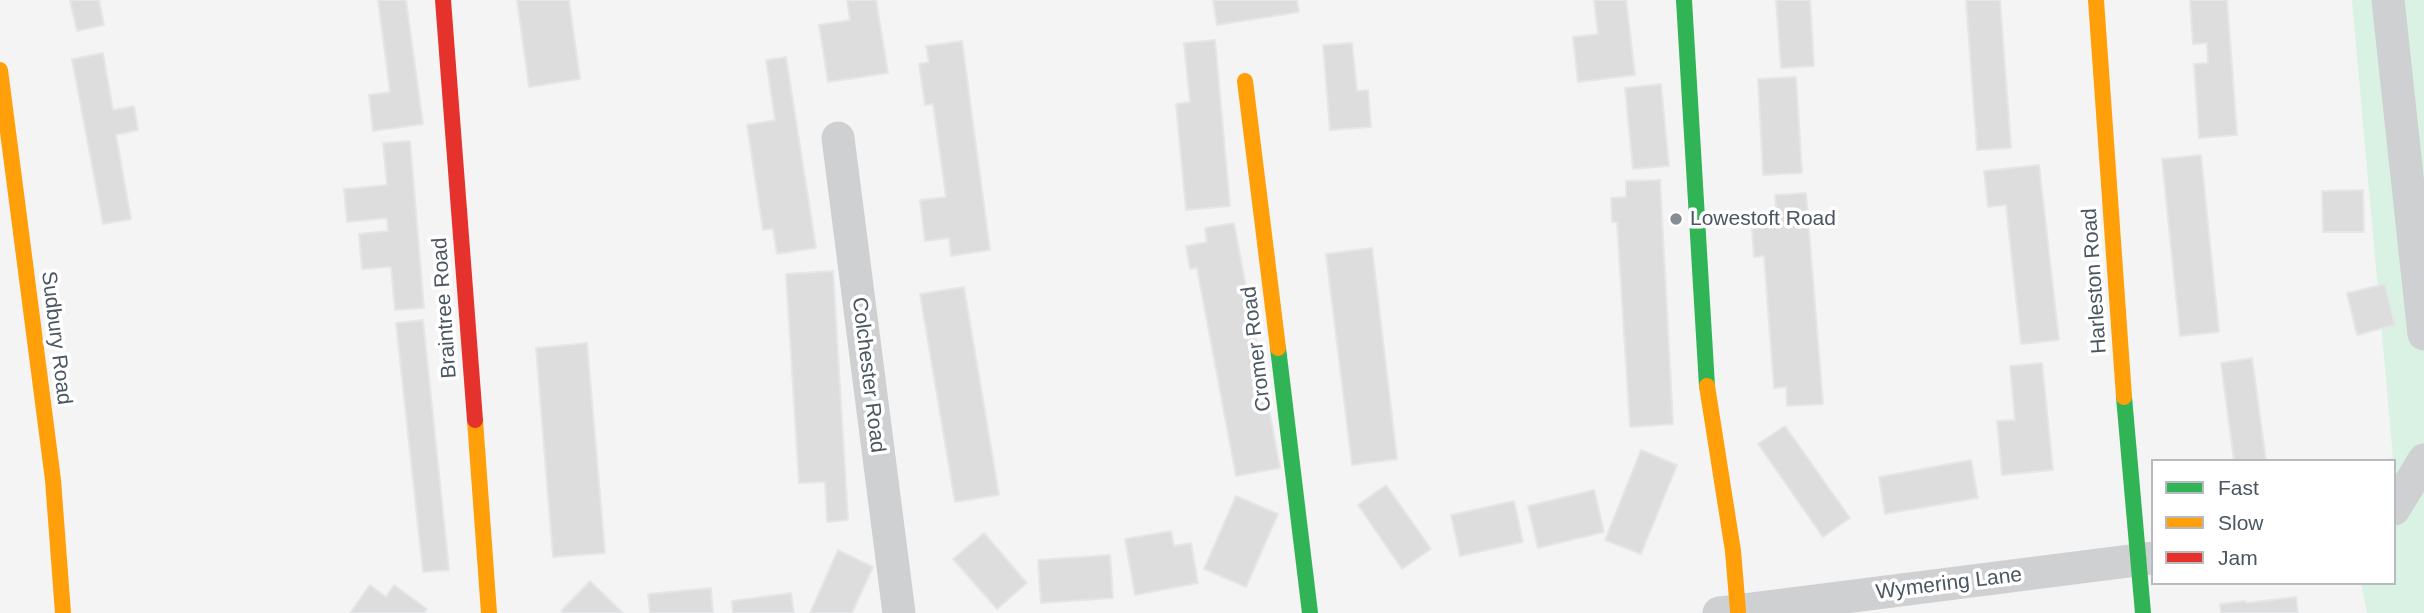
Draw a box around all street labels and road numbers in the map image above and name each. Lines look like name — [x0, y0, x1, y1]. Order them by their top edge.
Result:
street label: Harleston Road — [2077, 207, 2113, 355]
street label: Braintree Road — [428, 237, 462, 379]
street label: Sudbury Road — [35, 270, 77, 406]
street label: Cromer Road — [1237, 285, 1277, 413]
street label: Colchester Road — [846, 296, 890, 454]
street label: Wymering Lane — [1875, 563, 2023, 605]

